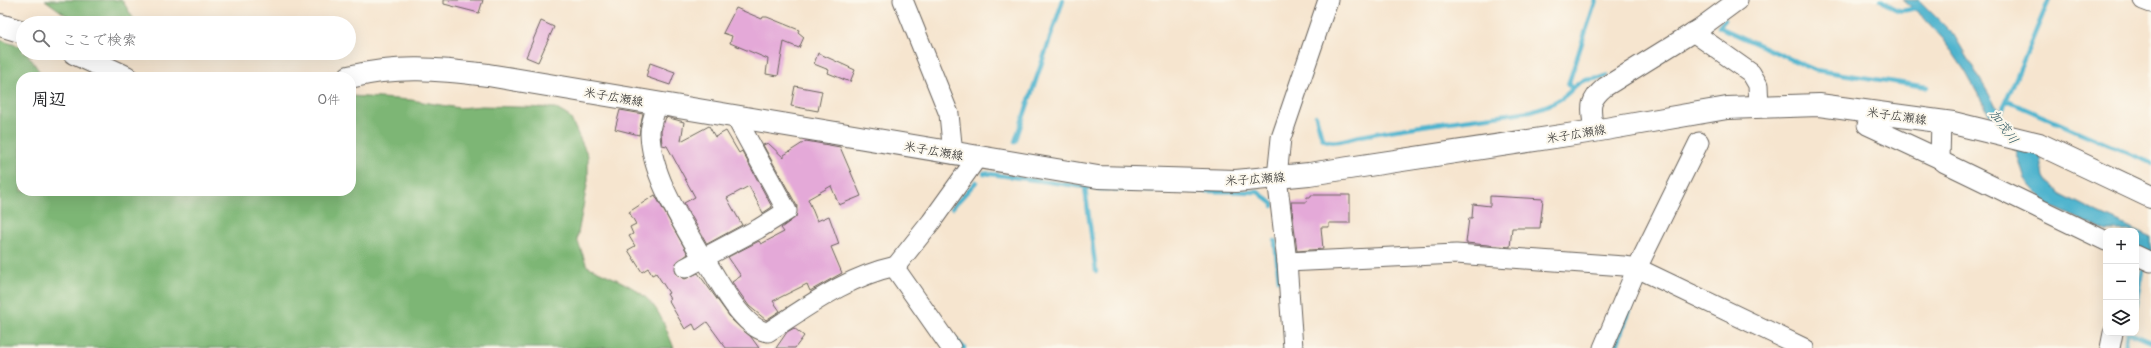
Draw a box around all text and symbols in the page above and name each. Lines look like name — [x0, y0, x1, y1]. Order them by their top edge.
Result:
search box — [16, 16, 356, 60]
icon: search — [30, 27, 52, 49]
text: ここで検索 — [62, 27, 137, 50]
street label: 米子広瀬線 — [583, 82, 645, 110]
text: 周辺 — [32, 85, 66, 111]
text: 0件 — [317, 89, 340, 108]
street label: 米子広瀬線 — [1866, 102, 1928, 128]
water label: 加茂川 — [1986, 105, 2024, 147]
street label: 米子広瀬線 — [1545, 119, 1607, 147]
street label: 米子広瀬線 — [903, 136, 965, 164]
street label: 米子広瀬線 — [1224, 167, 1286, 189]
map controls — [2103, 228, 2139, 336]
button: + — [2103, 228, 2139, 264]
button: − — [2103, 264, 2139, 300]
button: layers — [2103, 300, 2139, 336]

